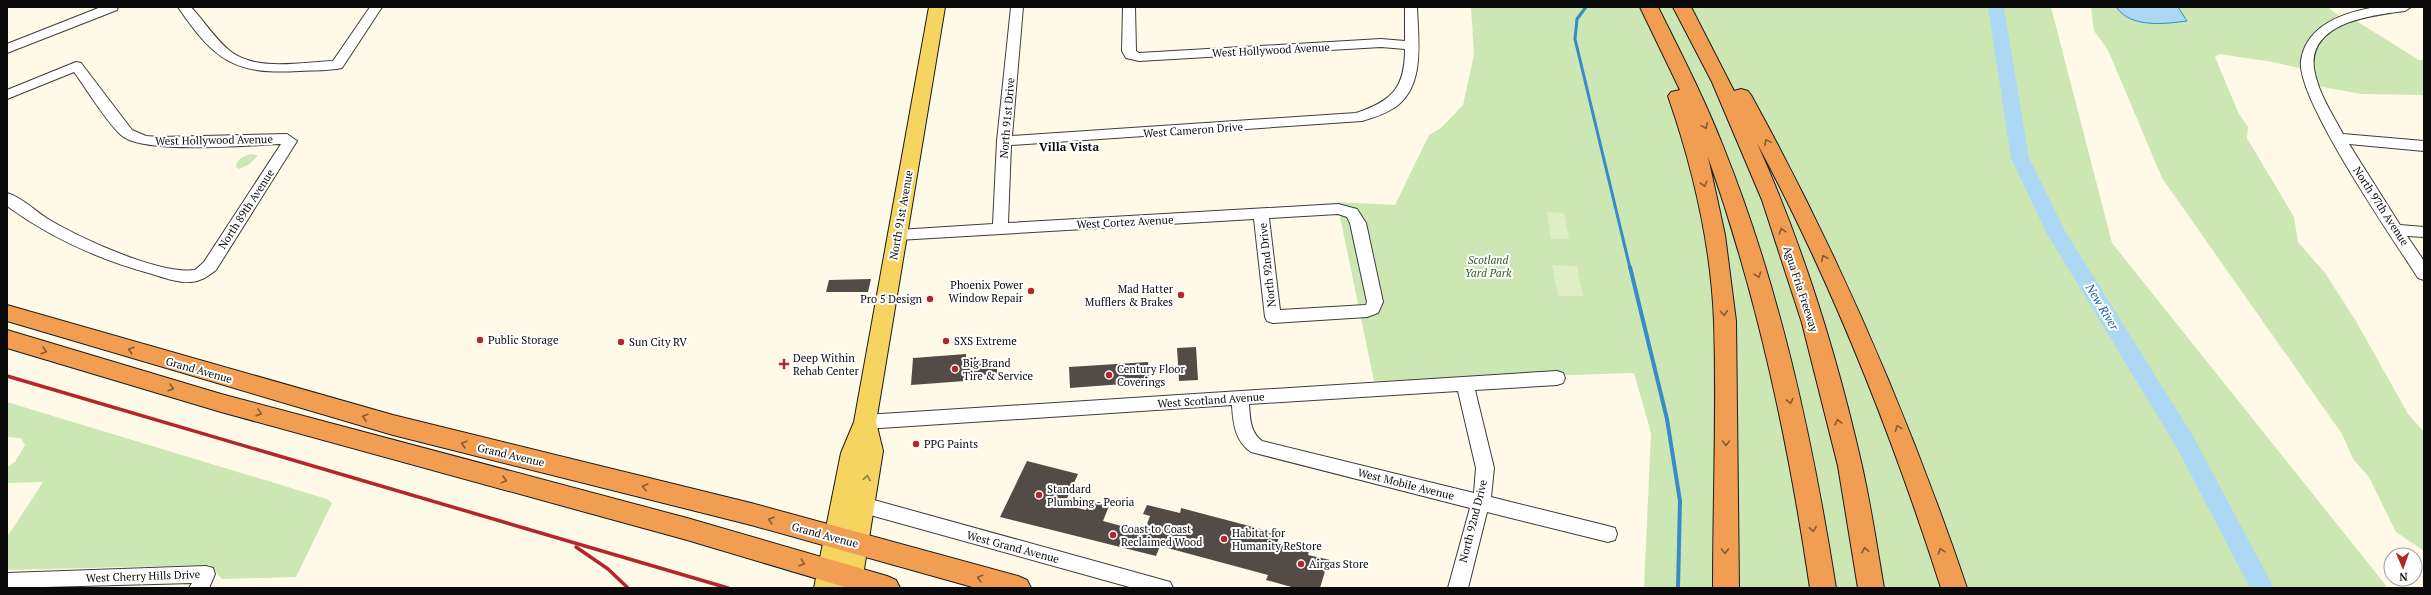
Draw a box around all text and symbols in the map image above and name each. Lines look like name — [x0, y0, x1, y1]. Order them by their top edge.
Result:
street label: West Hollywood Avenue — [1212, 40, 1331, 60]
street label: North 91st Drive — [996, 77, 1018, 159]
street label: West Cameron Drive — [1143, 119, 1244, 140]
one-way arrow — [1700, 121, 1708, 129]
street label: West Hollywood Avenue — [155, 132, 273, 148]
district label: Villa Vista — [1039, 139, 1099, 154]
one-way arrow — [1764, 139, 1771, 146]
street label: North 97th Avenue — [2350, 164, 2412, 249]
street label: North 89th Avenue — [215, 166, 277, 252]
street label: North 91st Avenue — [886, 169, 916, 261]
one-way arrow — [1700, 181, 1708, 188]
street label: West Cortez Avenue — [1076, 212, 1174, 232]
street label: North 92nd Drive — [1256, 222, 1278, 308]
one-way arrow — [1779, 227, 1787, 234]
street label: Agua Fria Freeway — [1781, 244, 1822, 334]
park label: Scotland Yard Park — [1465, 253, 1512, 280]
one-way arrow — [1821, 255, 1829, 263]
one-way arrow — [1753, 271, 1761, 278]
place label: Phoenix Power Window Repair — [948, 278, 1024, 305]
water label: New River — [2082, 280, 2123, 334]
place label: Mad Hatter Mufflers & Brakes — [1085, 282, 1174, 309]
marker: Phoenix Power Window Repair — [1026, 286, 1036, 296]
marker: Mad Hatter Mufflers & Brakes — [1176, 290, 1186, 300]
place label: Pro 5 Design — [860, 292, 922, 306]
marker: Pro 5 Design — [925, 294, 935, 304]
one-way arrow — [1719, 310, 1728, 316]
place label: Public Storage — [488, 333, 559, 347]
place label: SXS Extreme — [954, 334, 1017, 348]
marker: Public Storage — [475, 335, 485, 345]
place label: Sun City RV — [629, 335, 687, 349]
marker: SXS Extreme — [941, 336, 951, 346]
marker: Sun City RV — [616, 337, 626, 347]
one-way arrow — [41, 346, 48, 355]
one-way arrow — [128, 347, 134, 355]
place label: Deep Within Rehab Center — [793, 351, 860, 378]
street label: Grand Avenue — [164, 354, 234, 386]
place label: Big Brand Tire & Service — [963, 356, 1033, 383]
marker: Deep Within Rehab Center — [778, 358, 790, 370]
place label: Century Floor Coverings — [1117, 362, 1185, 389]
marker: Big Brand Tire & Service — [950, 364, 960, 374]
marker: Century Floor Coverings — [1104, 370, 1114, 380]
one-way arrow — [167, 383, 174, 392]
street label: West Scotland Avenue — [1157, 389, 1266, 411]
one-way arrow — [1785, 397, 1794, 404]
one-way arrow — [255, 408, 262, 417]
one-way arrow — [361, 413, 368, 422]
one-way arrow — [1835, 419, 1843, 426]
one-way arrow — [1895, 425, 1903, 432]
place label: PPG Paints — [924, 437, 978, 451]
marker: PPG Paints — [911, 439, 921, 449]
one-way arrow — [461, 440, 468, 449]
street label: Grand Avenue — [476, 440, 546, 470]
one-way arrow — [1721, 440, 1730, 446]
street label: West Mobile Avenue — [1356, 465, 1456, 503]
one-way arrow — [863, 474, 871, 481]
one-way arrow — [500, 475, 507, 484]
street label: North 92nd Drive — [1456, 478, 1490, 564]
place label: Standard Plumbing - Peoria — [1047, 482, 1135, 509]
one-way arrow — [642, 483, 649, 492]
marker: Standard Plumbing - Peoria — [1034, 490, 1044, 500]
one-way arrow — [768, 516, 775, 525]
street label: Grand Avenue — [790, 519, 860, 551]
place label: Coast to Coast Reclaimed Wood — [1121, 522, 1202, 549]
place label: Habitat for Humanity ReStore — [1232, 526, 1322, 553]
one-way arrow — [1808, 526, 1817, 532]
street label: West Grand Avenue — [965, 528, 1061, 566]
marker: Coast to Coast Reclaimed Wood — [1108, 530, 1118, 540]
marker: Habitat for Humanity ReStore — [1219, 534, 1229, 544]
one-way arrow — [1861, 547, 1869, 553]
north arrow — [2383, 547, 2423, 587]
one-way arrow — [1721, 548, 1729, 554]
one-way arrow — [1938, 548, 1946, 555]
place label: Airgas Store — [1309, 557, 1369, 571]
one-way arrow — [798, 558, 805, 567]
marker: Airgas Store — [1296, 559, 1306, 569]
street label: West Cherry Hills Drive — [86, 567, 201, 585]
text: N — [2398, 570, 2408, 584]
one-way arrow — [977, 574, 983, 582]

